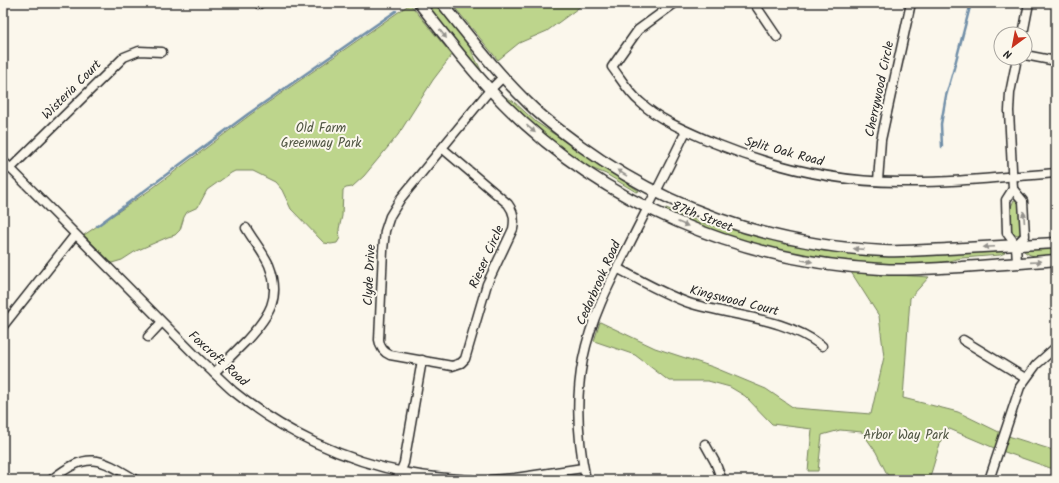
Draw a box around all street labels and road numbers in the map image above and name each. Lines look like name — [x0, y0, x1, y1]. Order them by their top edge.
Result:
street label: Cherrywood Circle — [860, 39, 900, 139]
street label: Wisteria Court — [37, 54, 108, 125]
street label: Split Oak Road — [742, 131, 826, 173]
street label: 87th Street — [668, 196, 737, 239]
street label: Rieser Circle — [464, 222, 510, 292]
street label: Cedarbrook Road — [571, 237, 627, 329]
street label: Clyde Drive — [358, 243, 382, 306]
street label: Kingswood Court — [687, 280, 782, 322]
street label: Foxcroft Road — [183, 326, 253, 392]

